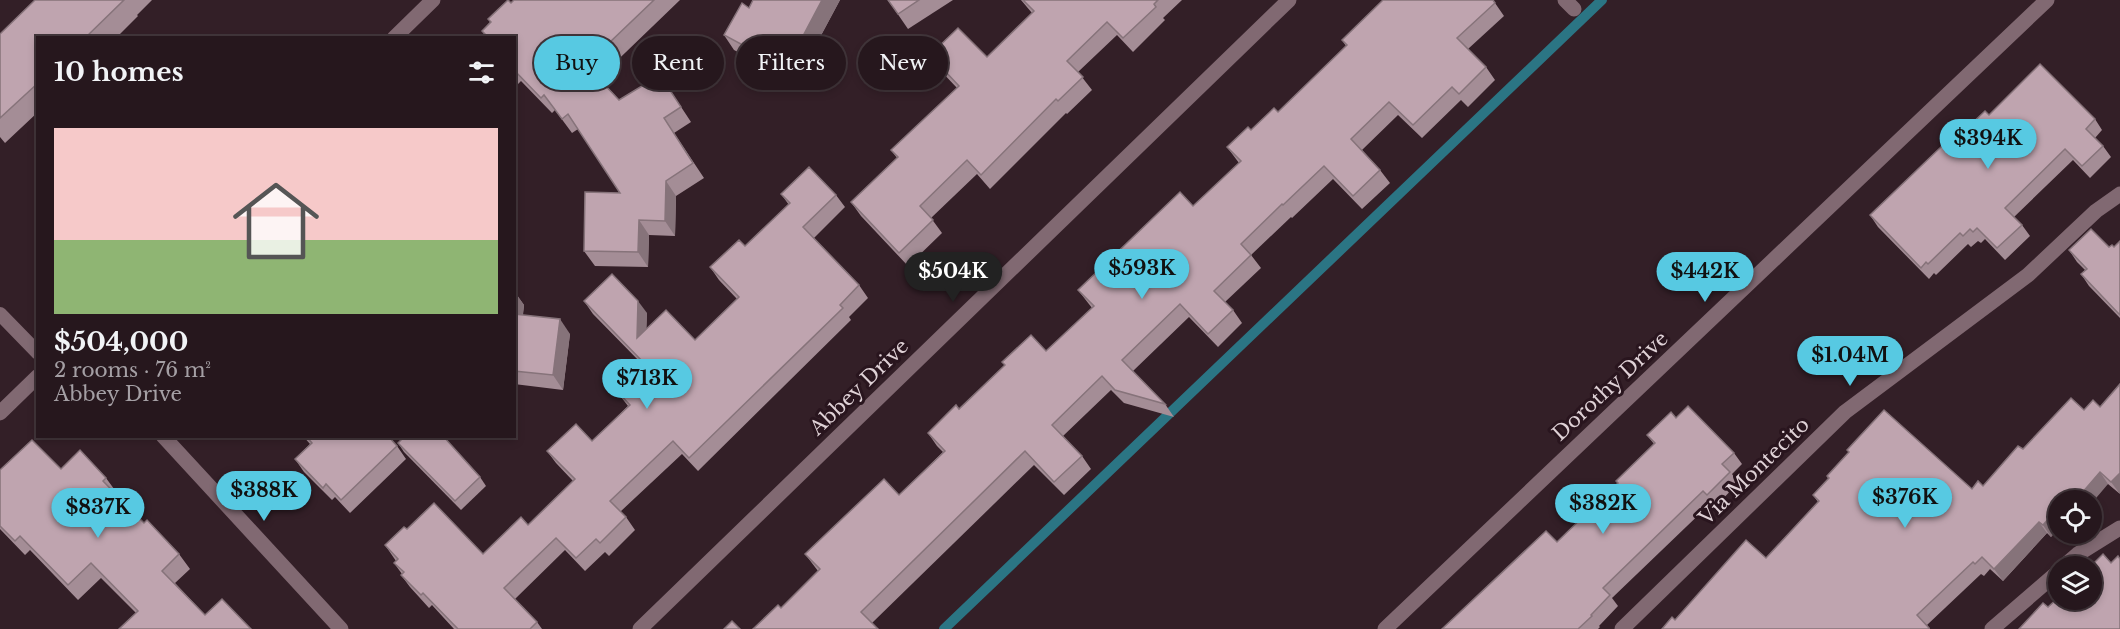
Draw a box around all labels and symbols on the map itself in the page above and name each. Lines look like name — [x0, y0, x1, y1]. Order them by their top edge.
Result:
pin: $394K — [1946, 119, 2030, 170]
pin: $593K — [1100, 249, 1184, 300]
pin: $504K — [911, 252, 995, 303]
pin: $442K — [1663, 252, 1747, 303]
street label: Dorothy Drive — [1547, 326, 1673, 446]
street label: Abbey Drive — [804, 334, 913, 441]
pin: $1.04M — [1801, 336, 1899, 387]
pin: $713K — [605, 359, 689, 410]
street label: Via Montecito — [1693, 412, 1814, 530]
pin: $388K — [222, 471, 306, 522]
pin: $376K — [1863, 478, 1947, 529]
pin: $382K — [1561, 484, 1645, 535]
pin: $837K — [56, 488, 140, 539]

